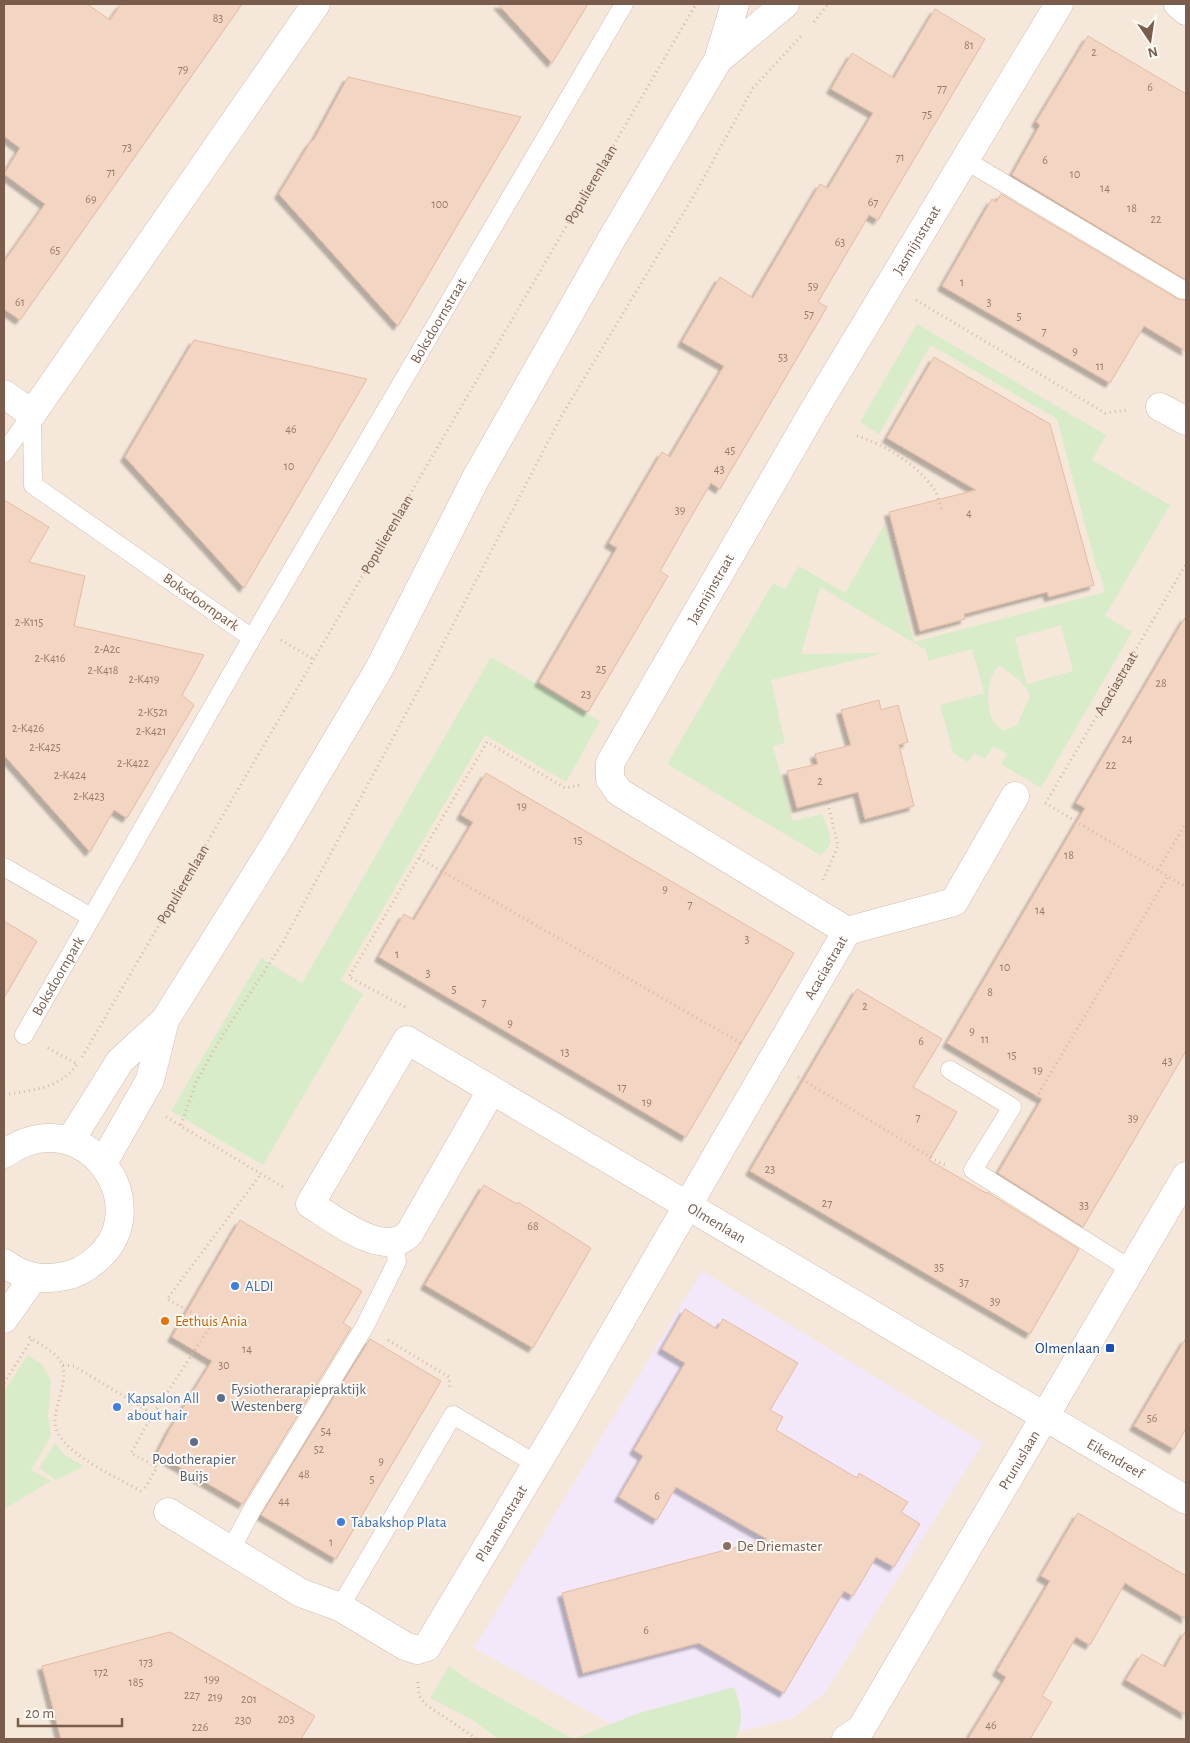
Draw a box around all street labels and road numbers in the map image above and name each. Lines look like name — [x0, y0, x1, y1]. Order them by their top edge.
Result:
street label: Populierenlaan — [562, 142, 620, 227]
street label: Jasmijnstraat — [890, 203, 943, 277]
street label: Boksdoornstraat — [407, 275, 469, 366]
street label: Populierenlaan — [358, 492, 416, 577]
street label: Jasmijnstraat — [685, 551, 737, 626]
street label: Boksdoornpark — [160, 570, 242, 634]
street label: Acaciastraat — [1091, 649, 1140, 718]
street label: Populierenlaan — [154, 842, 212, 926]
street label: Acaciastraat — [801, 933, 850, 1002]
street label: Boksdoornpark — [29, 934, 87, 1018]
street label: Olmenlaan — [685, 1200, 749, 1246]
street label: Prunuslaan — [996, 1428, 1042, 1492]
street label: Eikendreef — [1084, 1436, 1148, 1482]
street label: Platanenstraat — [472, 1483, 530, 1564]

